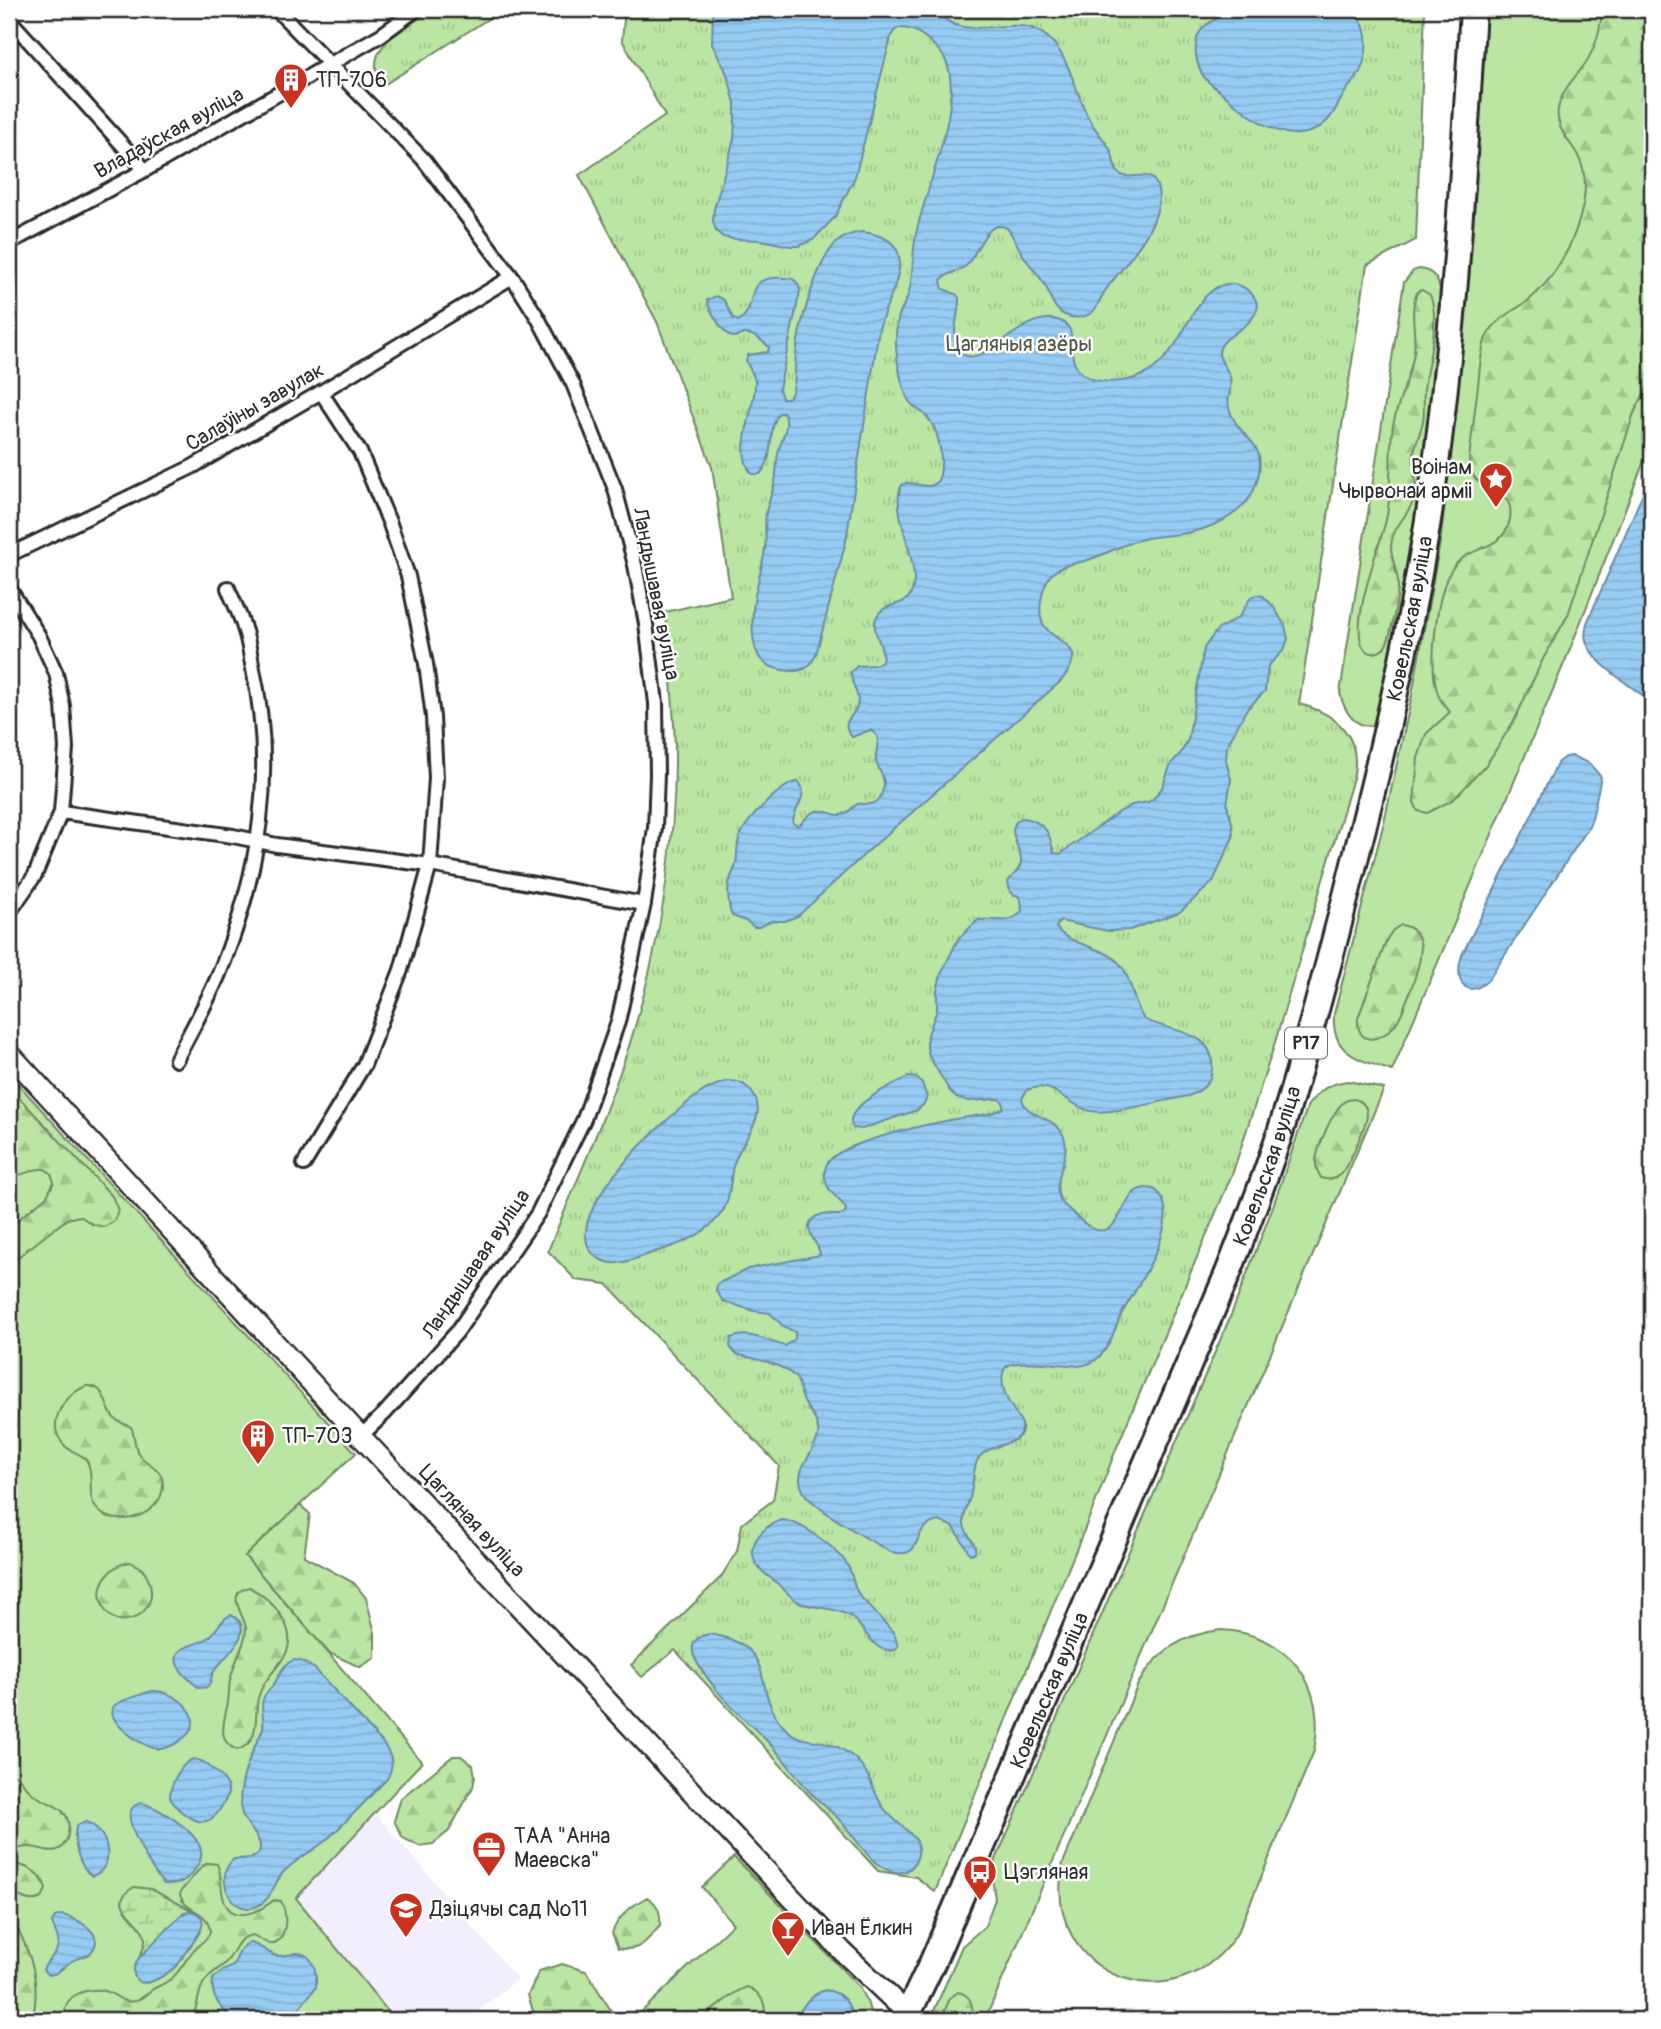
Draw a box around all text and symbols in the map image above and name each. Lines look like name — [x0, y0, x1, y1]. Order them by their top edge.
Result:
building icon: ТП-706 — [272, 61, 310, 110]
place label: ТП-706 — [316, 67, 387, 94]
street label: Владаўская вуліца — [90, 81, 248, 185]
park label: Цагляныя азёры — [946, 331, 1092, 358]
street label: Салаўіны завулак — [181, 356, 329, 458]
place label: Воінам Чырвонай арміі — [1339, 454, 1472, 505]
place icon: Воінам Чырвонай арміі — [1477, 460, 1515, 509]
street label: Ландышавая вуліца — [626, 504, 686, 683]
street label: Ковельская вуліца — [1380, 534, 1439, 704]
road number: Р17 — [1285, 1028, 1327, 1058]
street label: Ковельская вуліца — [1227, 1083, 1307, 1250]
street label: Ландышавая вуліца — [415, 1184, 536, 1345]
building icon: ТП-703 — [239, 1417, 277, 1466]
place label: ТП-703 — [282, 1423, 352, 1450]
street label: Цагляная вуліца — [413, 1459, 531, 1583]
street label: Ковельская вуліца — [1004, 1608, 1095, 1772]
place label: ТАА "Анна Маевска" — [514, 1823, 610, 1874]
office icon: ТАА "Анна Маевска" — [470, 1829, 508, 1878]
bus stop icon: Цэгляная — [961, 1853, 999, 1902]
place label: Цэгляная — [1004, 1859, 1088, 1886]
school or university icon: Дзіцячы сад №11 — [387, 1890, 425, 1939]
place label: Дзіцячы сад №11 — [429, 1896, 588, 1923]
bar icon: Иван Ёлкин — [769, 1909, 807, 1958]
place label: Иван Ёлкин — [812, 1915, 912, 1942]

